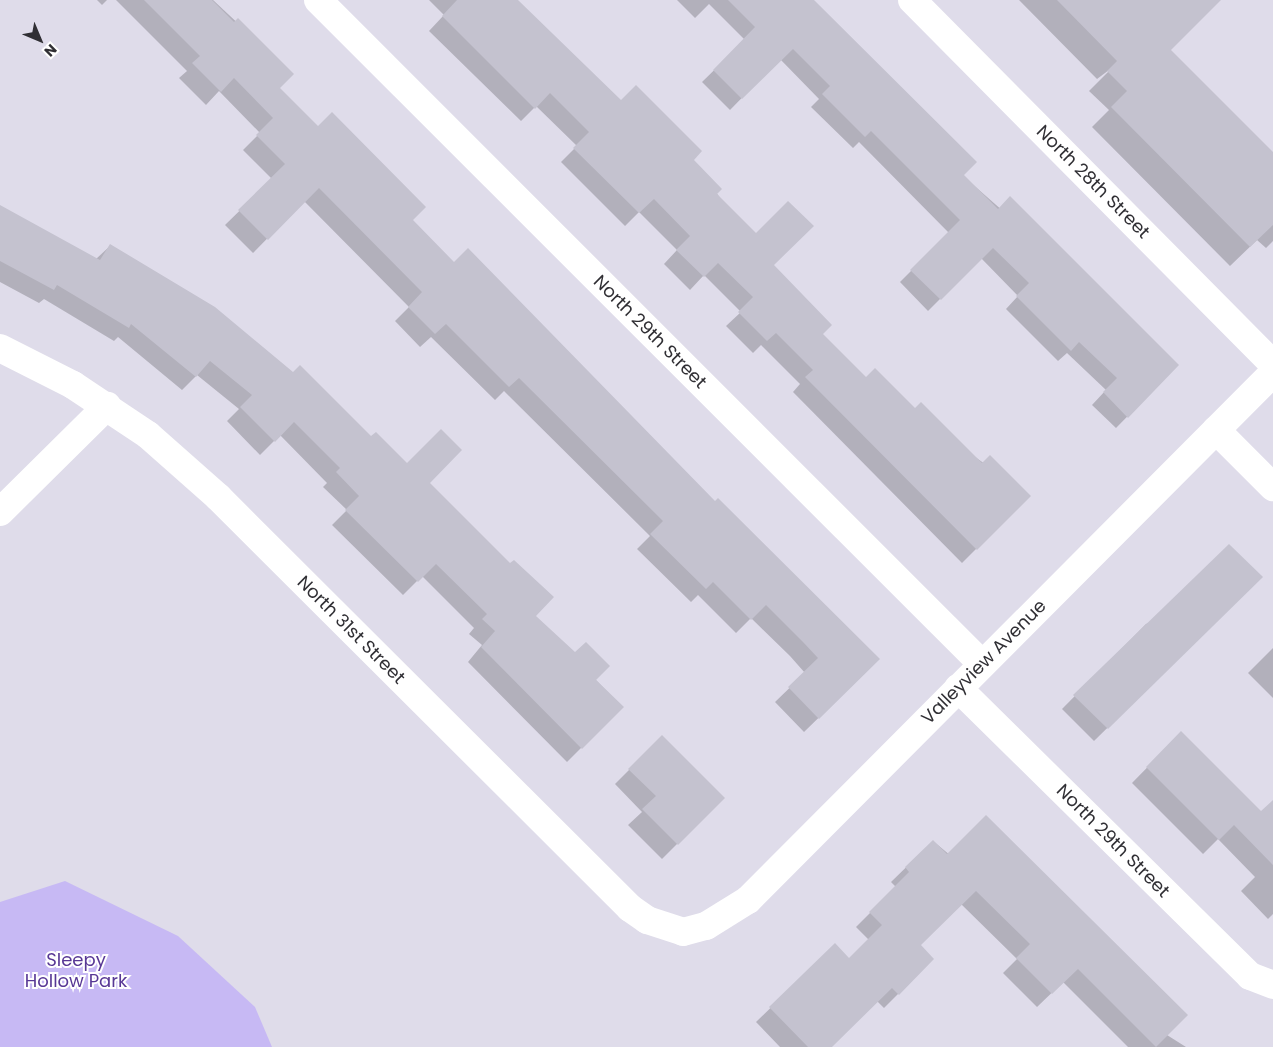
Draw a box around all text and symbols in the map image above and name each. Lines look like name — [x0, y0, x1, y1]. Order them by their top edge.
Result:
north arrow — [15, 15, 65, 65]
text: N — [40, 40, 61, 61]
street label: North 28th Street — [1032, 121, 1154, 243]
street label: North 29th Street — [589, 271, 711, 393]
street label: North 31st Street — [293, 572, 409, 688]
street label: Valleyview Avenue — [917, 595, 1051, 729]
street label: North 29th Street — [1052, 780, 1174, 902]
park label: Sleepy Hollow Park — [25, 950, 127, 992]

